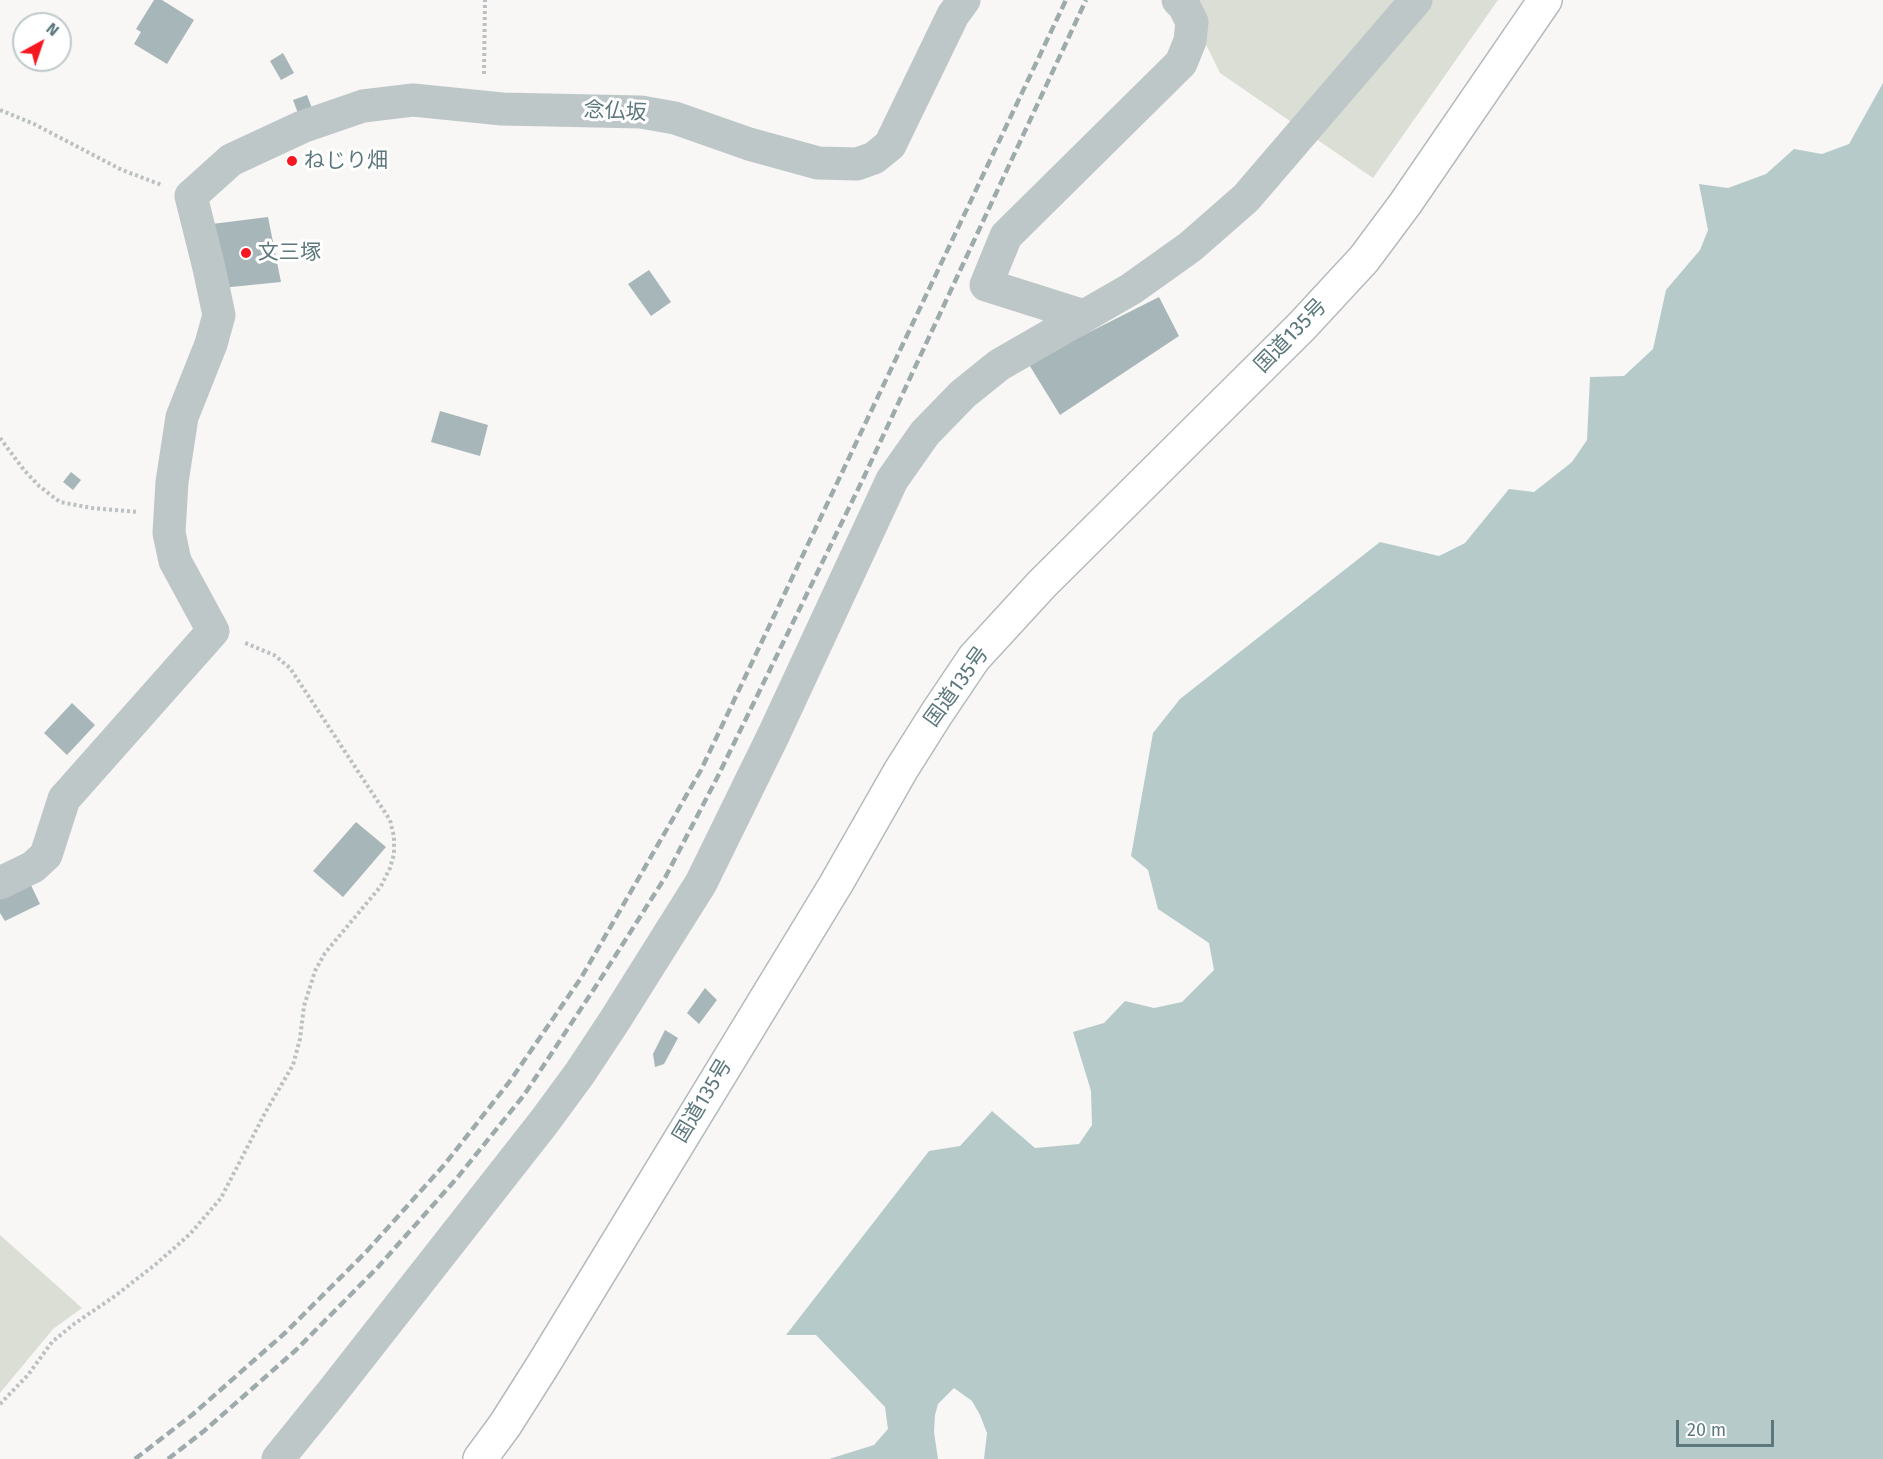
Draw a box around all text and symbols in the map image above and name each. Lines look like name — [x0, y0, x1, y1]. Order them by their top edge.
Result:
north arrow — [12, 12, 72, 72]
text: N — [42, 19, 63, 40]
street label: 念仏坂 — [583, 98, 647, 126]
place label: ねじり畑 — [304, 148, 388, 174]
marker: ねじり畑 — [285, 154, 299, 168]
place label: 文三塚 — [258, 240, 321, 266]
marker: 文三塚 — [239, 246, 253, 260]
street label: 国道135号 — [1250, 294, 1332, 378]
street label: 国道135号 — [919, 642, 995, 732]
street label: 国道135号 — [668, 1055, 738, 1147]
scale bar — [1679, 1408, 1776, 1446]
text: 20 m — [1687, 1419, 1726, 1441]

